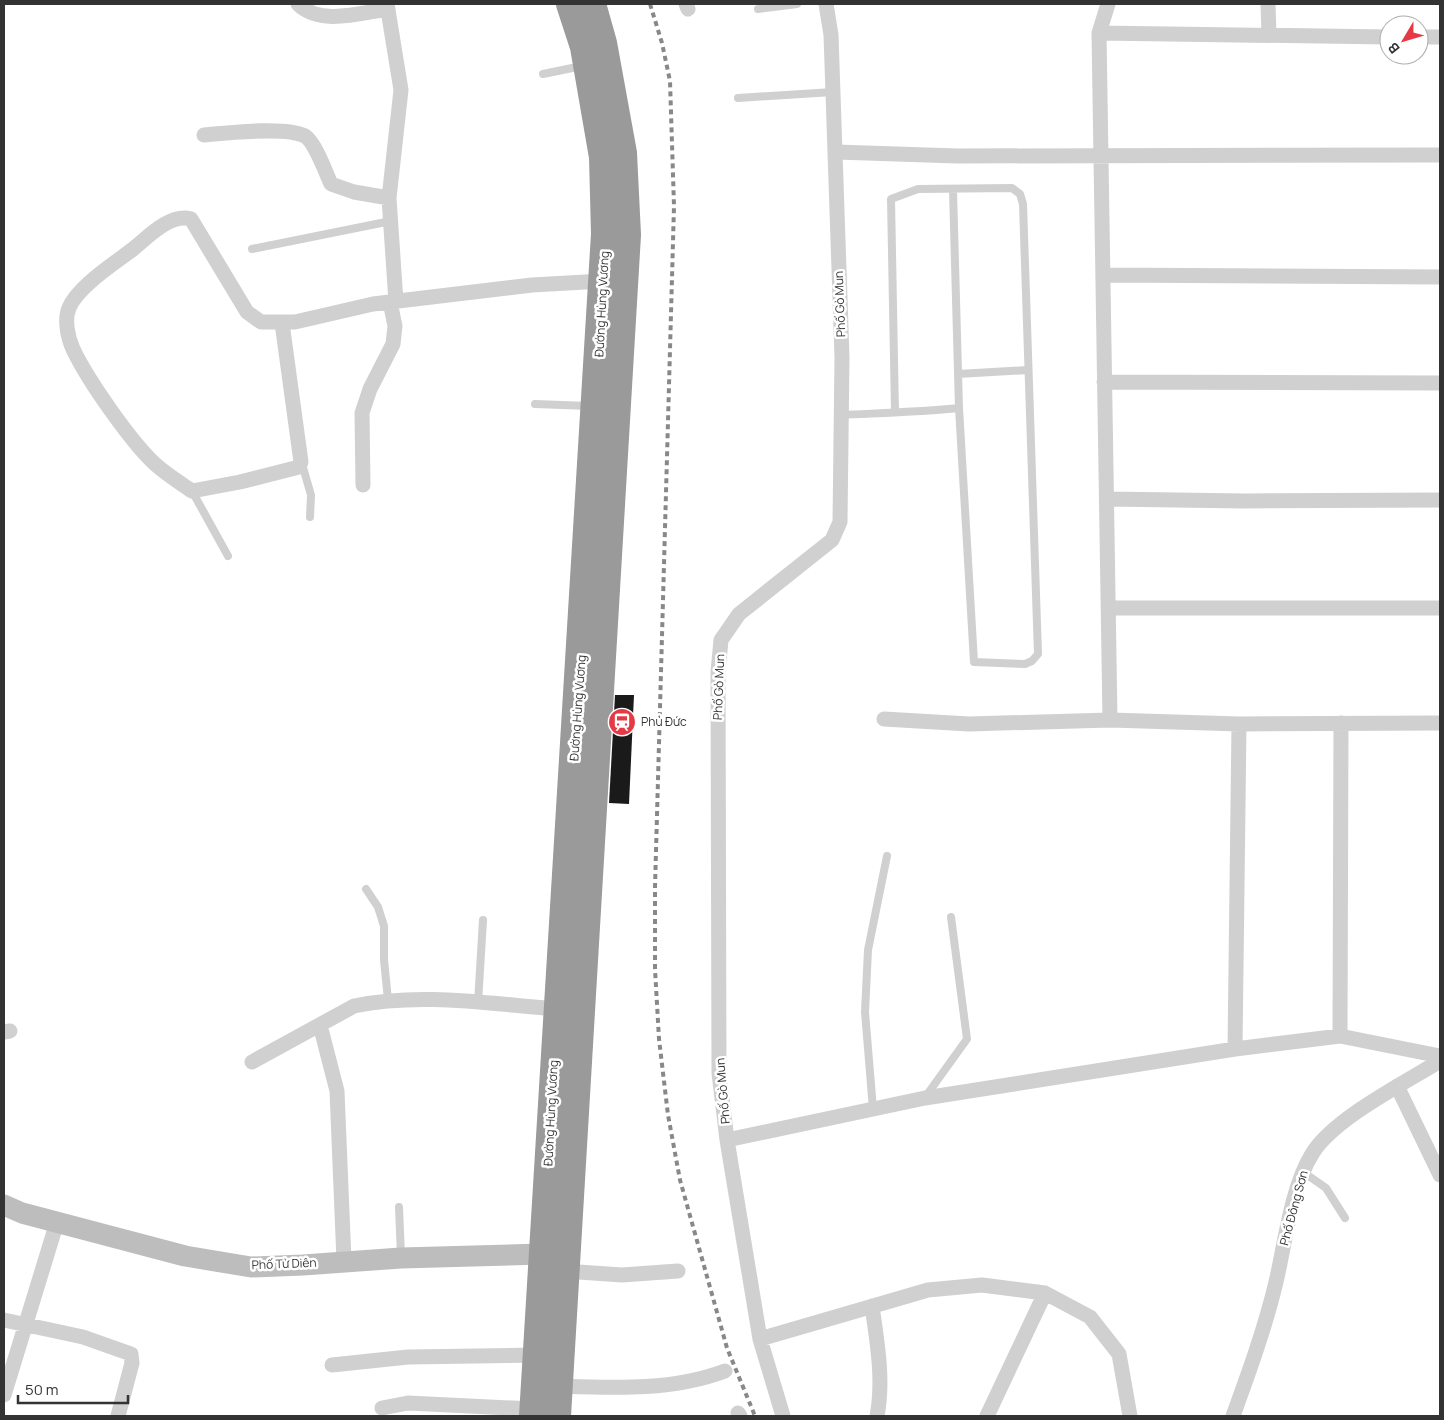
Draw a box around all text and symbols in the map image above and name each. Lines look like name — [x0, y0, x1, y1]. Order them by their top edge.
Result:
north arrow — [1379, 15, 1429, 65]
text: B — [1383, 39, 1404, 58]
street label: Đường Hùng Vương — [590, 250, 613, 358]
street label: Phố Gò Mun — [830, 271, 849, 337]
street label: Đường Hùng Vương — [565, 654, 590, 762]
street label: Phố Gò Mun — [709, 654, 728, 720]
station icon: Phủ Đức — [607, 707, 637, 737]
place label: Phủ Đức — [641, 713, 687, 730]
street label: Phố Gò Mun — [711, 1057, 734, 1125]
street label: Đường Hùng Vương — [539, 1059, 562, 1167]
street label: Phố Đông Sơn — [1275, 1168, 1312, 1247]
street label: Phố Từ Diên — [251, 1254, 317, 1273]
scale bar — [18, 1372, 128, 1404]
text: 50 m — [25, 1379, 59, 1400]

